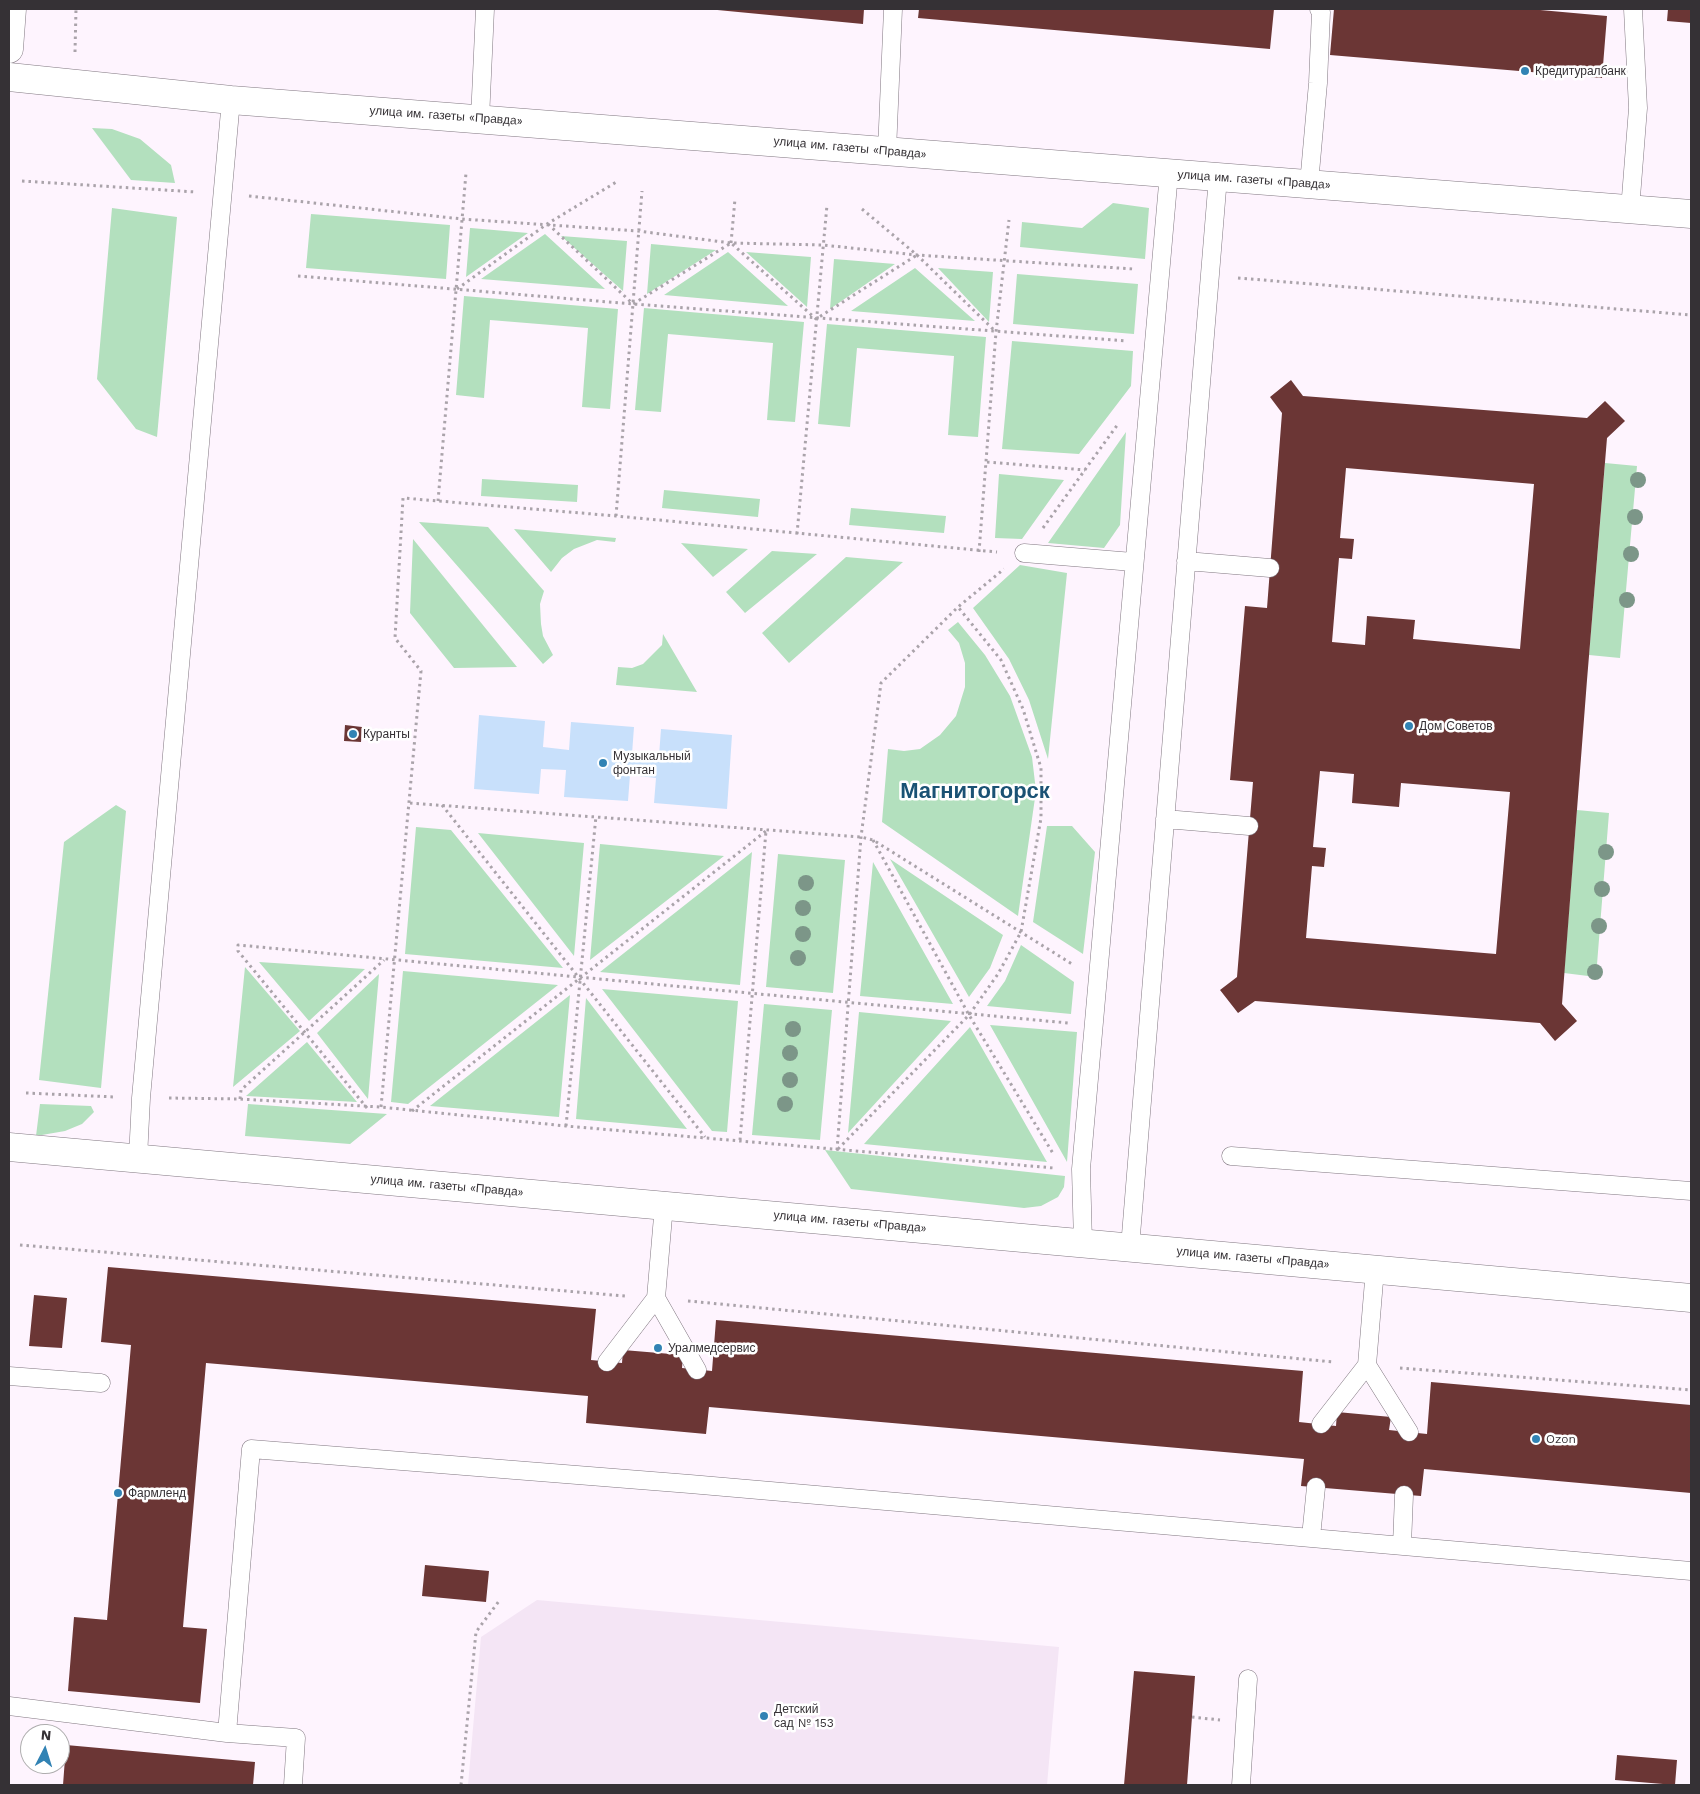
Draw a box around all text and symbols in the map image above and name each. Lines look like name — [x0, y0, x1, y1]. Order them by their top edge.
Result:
place label: Кредитуралбанк — [1535, 64, 1626, 78]
marker: Кредитуралбанк — [1519, 65, 1531, 77]
street label: улица им. газеты «Правда» — [369, 103, 523, 129]
street label: улица им. газеты «Правда» — [773, 134, 927, 162]
street label: улица им. газеты «Правда» — [1177, 167, 1331, 193]
place label: Дом Советов — [1419, 719, 1493, 733]
marker: Дом Советов — [1403, 720, 1415, 732]
place label: Куранты — [363, 727, 410, 741]
marker: Куранты — [347, 728, 359, 740]
place label: Музыкальный фонтан — [613, 749, 691, 777]
marker: Музыкальный фонтан — [597, 757, 609, 769]
district label: Магнитогорск — [900, 779, 1050, 805]
street label: улица им. газеты «Правда» — [370, 1172, 524, 1200]
street label: улица им. газеты «Правда» — [773, 1208, 927, 1236]
street label: улица им. газеты «Правда» — [1176, 1244, 1330, 1272]
place label: Уралмедсервис — [668, 1341, 756, 1355]
marker: Уралмедсервис — [652, 1342, 664, 1354]
place label: Ozon — [1546, 1432, 1576, 1446]
marker: Ozon — [1530, 1433, 1542, 1445]
place label: Фармленд — [128, 1486, 186, 1500]
marker: Фармленд — [112, 1487, 124, 1499]
place label: Детский сад № 153 — [774, 1702, 834, 1730]
marker: Детский сад № 153 — [758, 1710, 770, 1722]
north arrow — [20, 1724, 70, 1774]
text: N — [40, 1727, 52, 1743]

